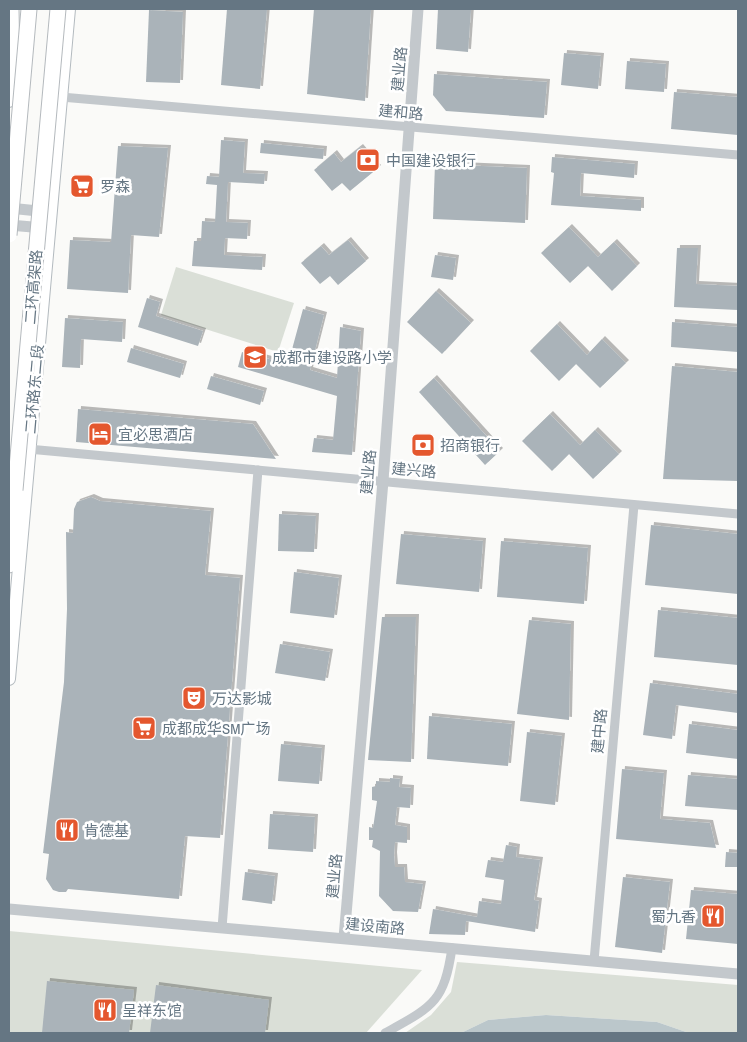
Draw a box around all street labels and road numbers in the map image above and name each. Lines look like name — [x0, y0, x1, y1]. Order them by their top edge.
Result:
street label: 建业路 — [387, 46, 411, 92]
street label: 建和路 — [378, 100, 424, 124]
street label: 二环高架路 — [19, 249, 47, 325]
street label: 二环路东二段 — [20, 343, 48, 435]
street label: 建业路 — [356, 449, 380, 495]
street label: 建兴路 — [391, 458, 437, 482]
street label: 建中路 — [587, 708, 611, 754]
street label: 建业路 — [322, 853, 346, 899]
street label: 建设南路 — [344, 913, 406, 939]

